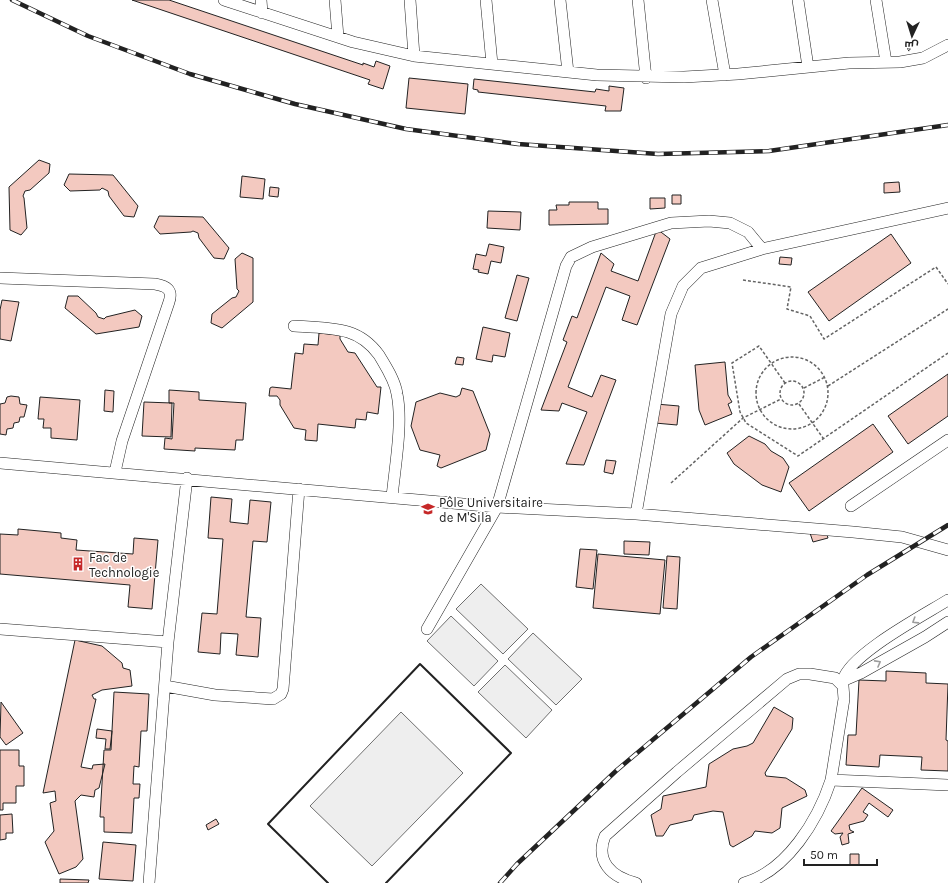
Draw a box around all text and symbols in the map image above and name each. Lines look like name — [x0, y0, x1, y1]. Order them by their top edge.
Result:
north arrow — [892, 16, 932, 56]
text: ش — [904, 39, 919, 52]
place label: Pôle Universitaire de M'Sila — [439, 495, 543, 525]
school or university icon: Pôle Universitaire de M'Sila — [420, 501, 436, 517]
place label: Fac de Technologie — [89, 550, 160, 580]
building icon: Fac de Technologie — [70, 556, 86, 572]
one-way arrow — [912, 616, 919, 623]
one-way arrow — [874, 661, 882, 668]
scale bar — [804, 841, 877, 867]
text: 50 m — [810, 848, 838, 862]

